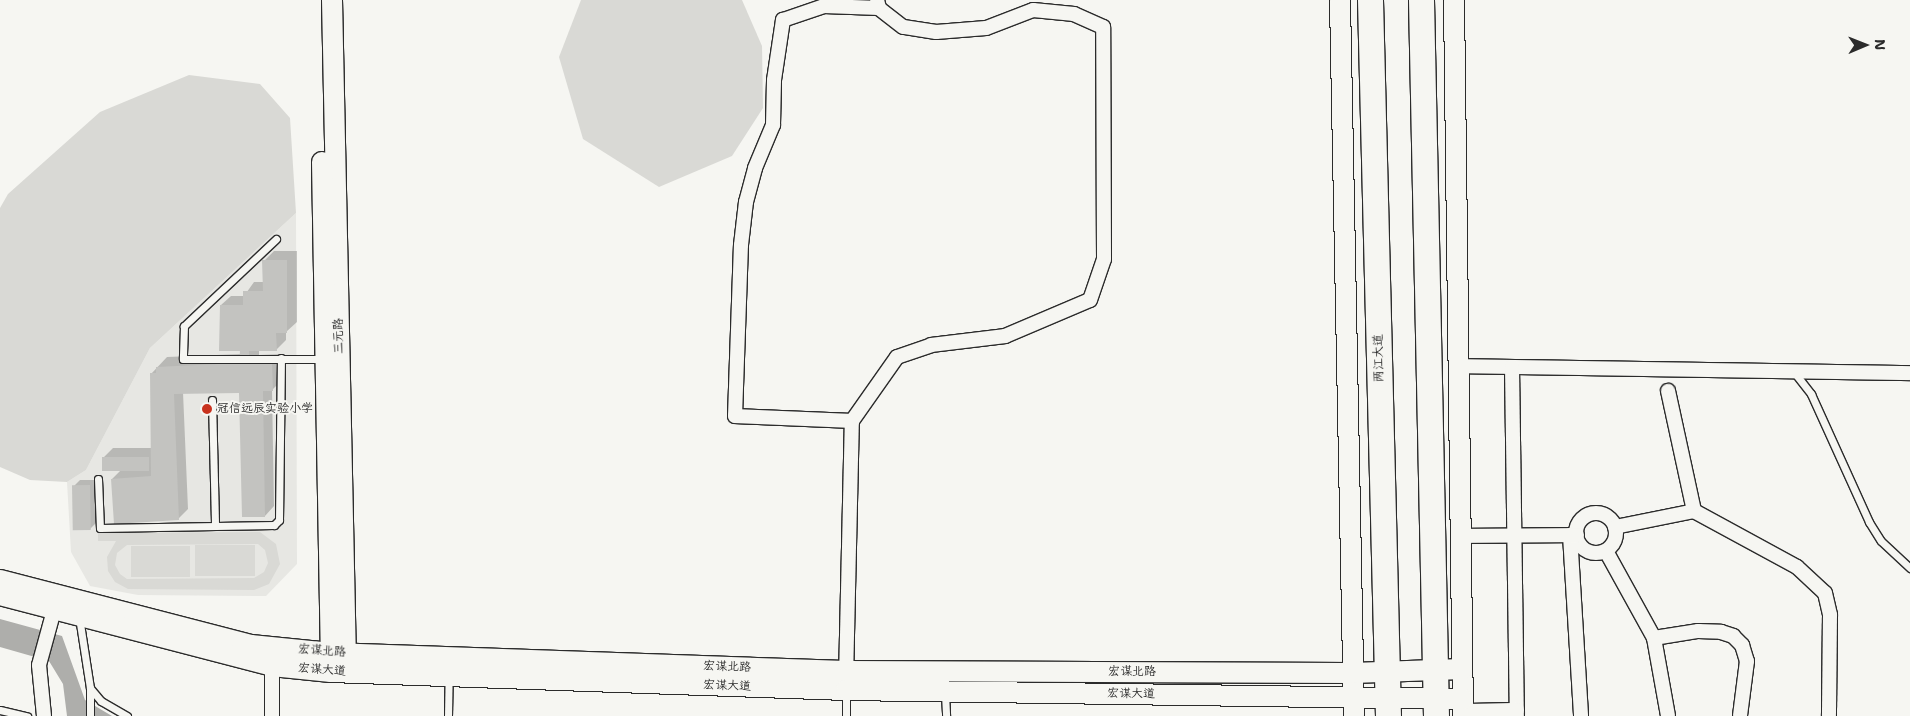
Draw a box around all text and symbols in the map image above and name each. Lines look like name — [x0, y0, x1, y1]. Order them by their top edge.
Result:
north arrow — [1840, 20, 1890, 70]
text: N — [1871, 39, 1889, 50]
street label: 三元路 — [331, 318, 347, 354]
street label: 两江大道 — [1371, 334, 1387, 382]
place label: 冠信远辰实验小学 — [217, 402, 313, 416]
marker: 冠信远辰实验小学 — [201, 403, 213, 415]
street label: 宏谋北路 — [298, 642, 346, 660]
street label: 宏谋北路 — [703, 659, 751, 675]
street label: 宏谋大道 — [298, 661, 346, 679]
street label: 宏谋北路 — [1108, 665, 1156, 679]
street label: 宏谋大道 — [703, 678, 751, 694]
street label: 宏谋大道 — [1107, 686, 1155, 702]

